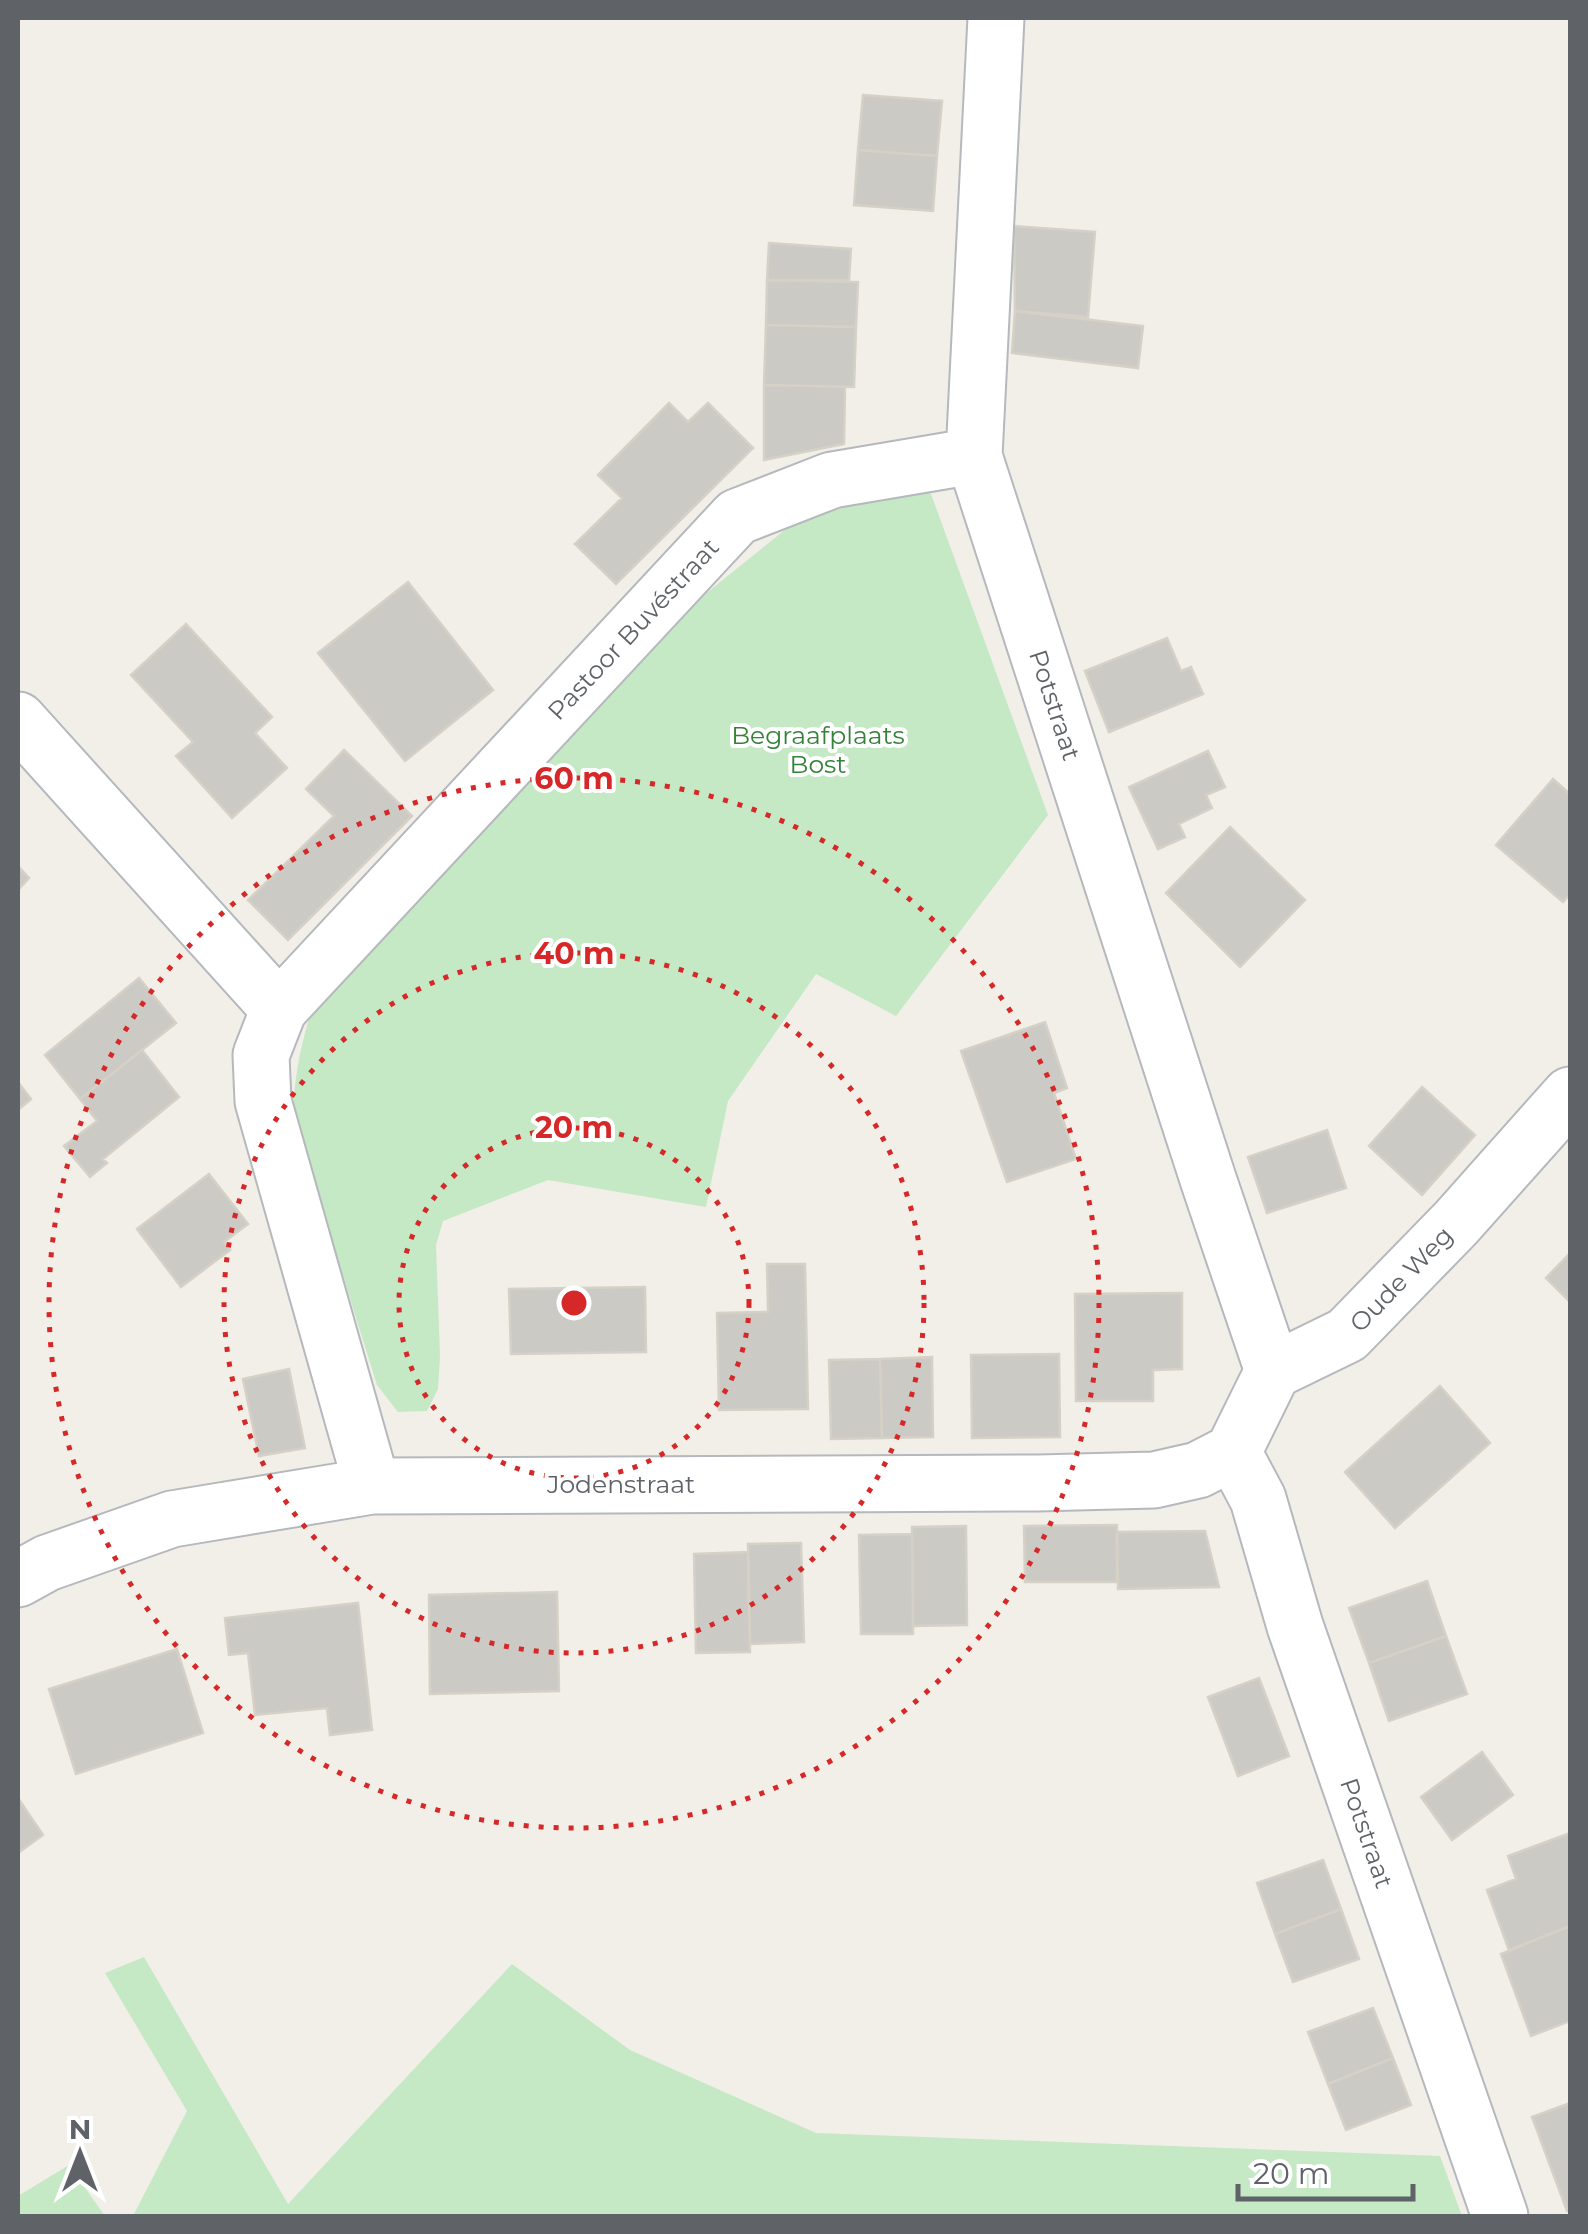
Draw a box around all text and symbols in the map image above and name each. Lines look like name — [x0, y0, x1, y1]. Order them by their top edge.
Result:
street label: Pastoor Buvéstraat — [541, 532, 725, 726]
street label: Potstraat — [1023, 646, 1087, 764]
park label: Begraafplaats Bost — [731, 720, 905, 779]
text: 60 m — [534, 760, 614, 797]
text: 40 m — [534, 935, 615, 972]
text: 20 m — [535, 1109, 613, 1146]
street label: Oude Weg — [1343, 1220, 1459, 1338]
centre of rings — [556, 1285, 592, 1321]
street label: Jodenstraat — [546, 1469, 695, 1499]
street label: Potstraat — [1334, 1774, 1400, 1892]
north arrow — [30, 2104, 130, 2204]
text: N — [69, 2112, 91, 2146]
scale bar — [1238, 2139, 1413, 2201]
text: 20 m — [1253, 2155, 1330, 2192]

